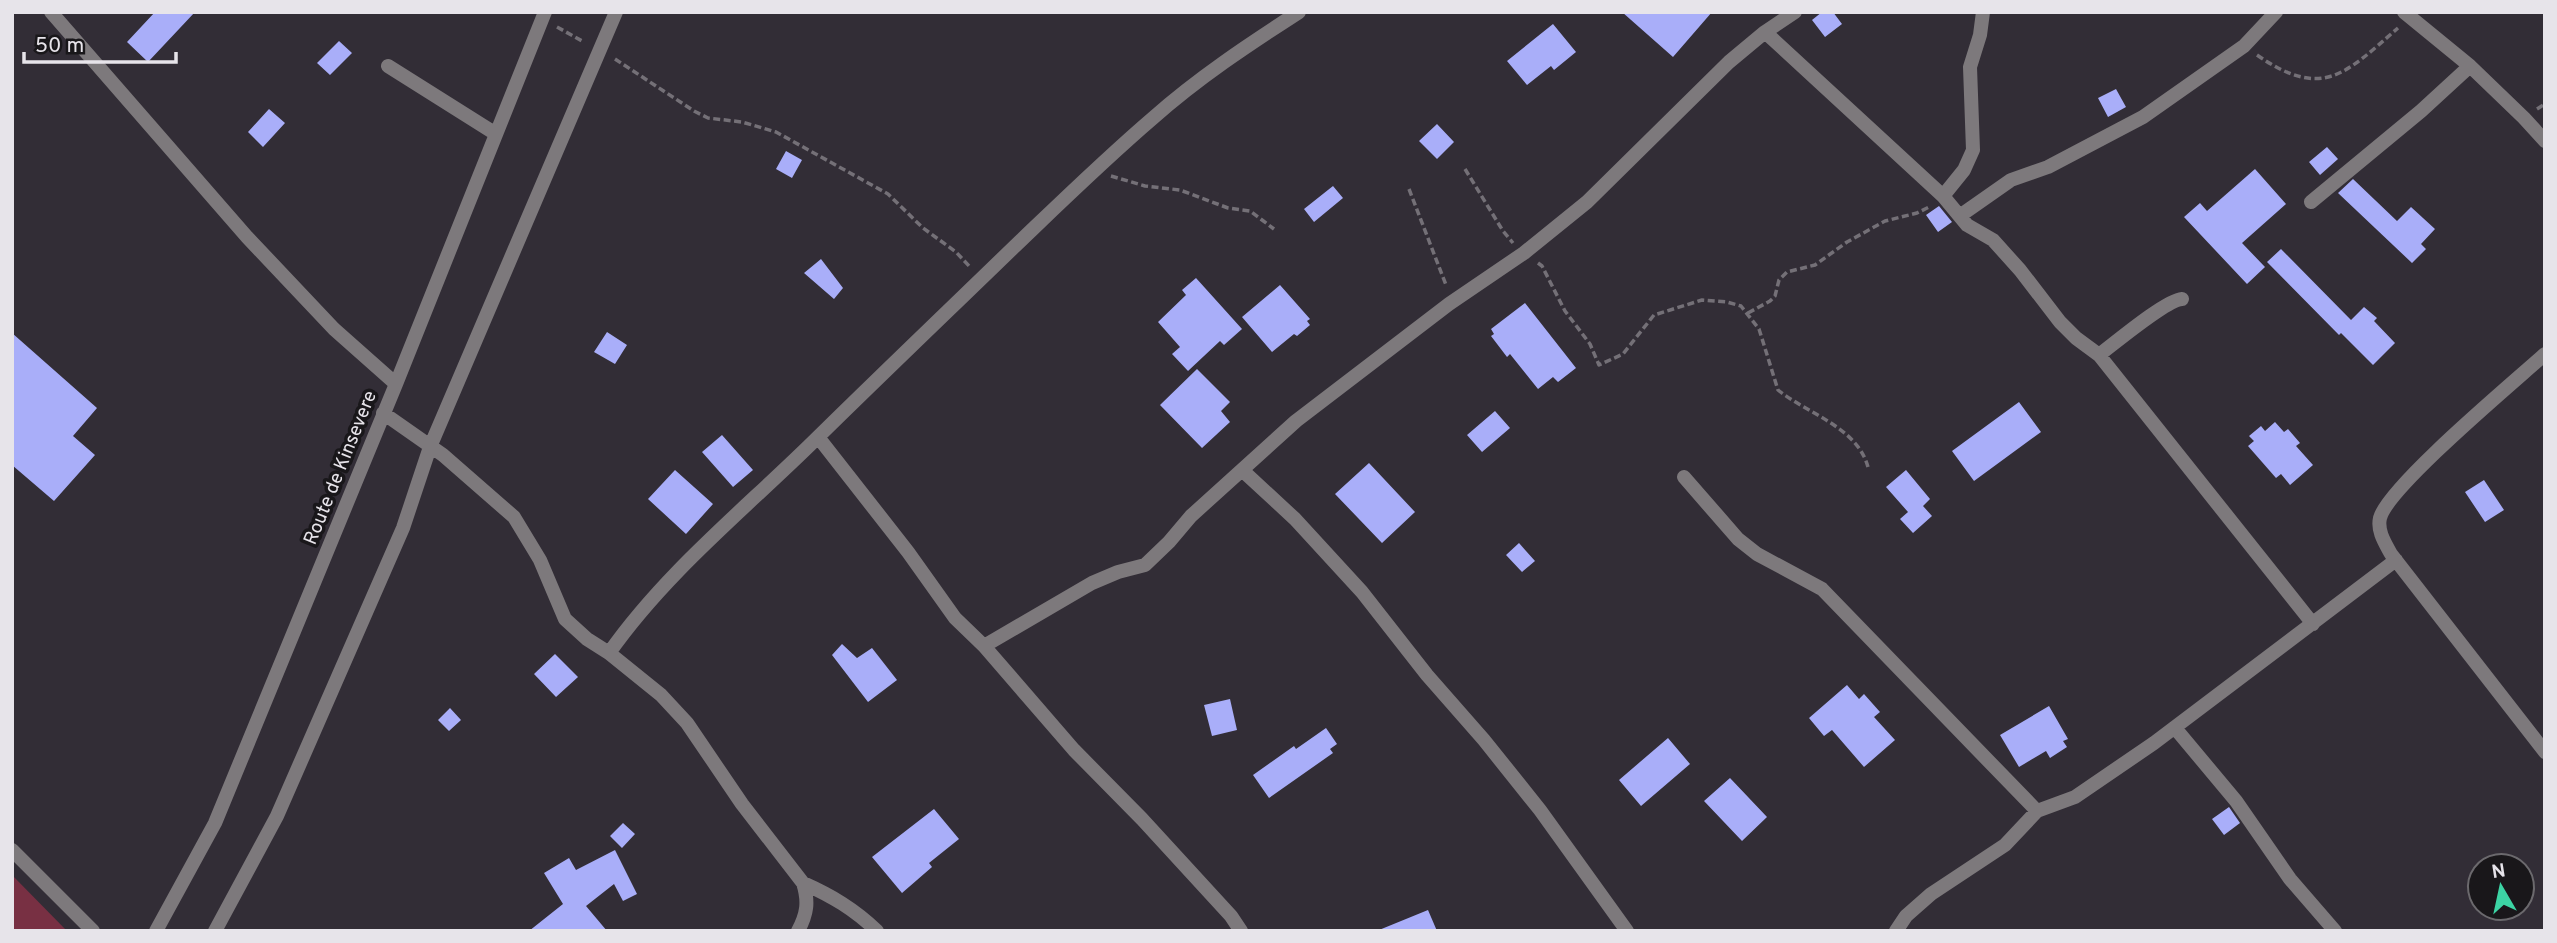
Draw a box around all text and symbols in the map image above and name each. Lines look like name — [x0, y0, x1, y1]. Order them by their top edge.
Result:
scale bar — [24, 21, 177, 65]
text: 50 m — [35, 33, 84, 60]
street label: Route de Kinsevere — [299, 387, 383, 549]
north arrow — [2466, 852, 2536, 922]
text: N — [2490, 859, 2507, 885]

